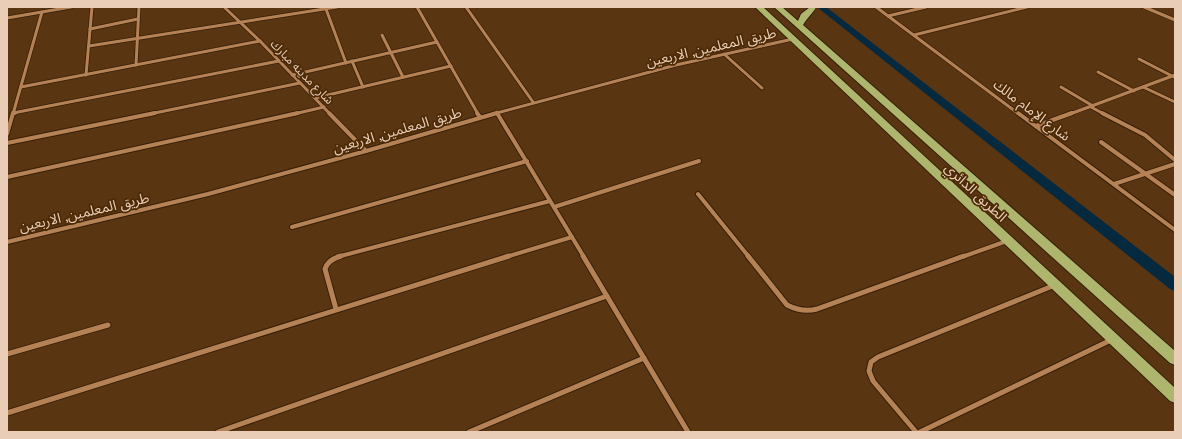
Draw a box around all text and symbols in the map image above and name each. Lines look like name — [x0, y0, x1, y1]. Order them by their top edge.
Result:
street label: طريق المعلمين, الاربعين — [644, 23, 778, 72]
street label: شارع مدينه مبارك — [266, 36, 337, 109]
street label: شارع الإمام مالك — [989, 75, 1074, 147]
street label: طريق المعلمين, الاربعين — [331, 103, 464, 158]
street label: الطريق الدائري — [939, 159, 1011, 227]
street label: طريق المعلمين, الاربعين — [17, 188, 151, 237]

